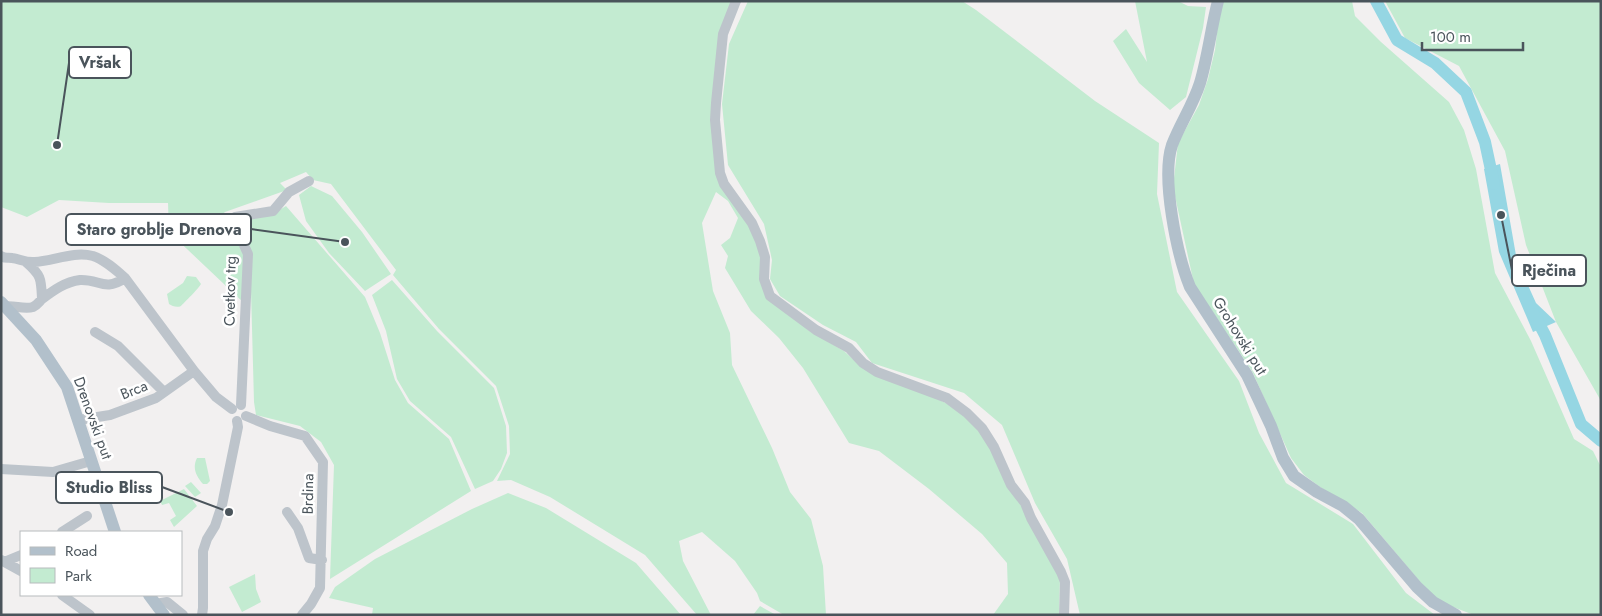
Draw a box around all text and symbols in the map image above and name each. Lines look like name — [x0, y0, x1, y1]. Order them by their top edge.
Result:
scale bar — [1422, 20, 1523, 52]
text: 100 m — [1430, 26, 1471, 48]
callout: Vršak — [69, 47, 131, 78]
text: Vršak — [78, 51, 122, 74]
callout: Staro groblje Drenova — [66, 214, 251, 245]
text: Staro groblje Drenova — [76, 218, 242, 241]
callout: Rječina — [1512, 255, 1586, 286]
street label: Cvetkov trg — [218, 256, 242, 326]
text: Rječina — [1522, 259, 1576, 282]
street label: Grohovski put — [1207, 293, 1273, 380]
street label: Drenovski put — [68, 374, 118, 463]
street label: Brca — [117, 375, 151, 405]
callout: Studio Bliss — [56, 472, 162, 503]
street label: Brdina — [297, 473, 319, 515]
text: Studio Bliss — [66, 476, 152, 499]
legend — [20, 531, 182, 596]
text: Road — [65, 540, 97, 562]
text: Park — [65, 565, 92, 587]

